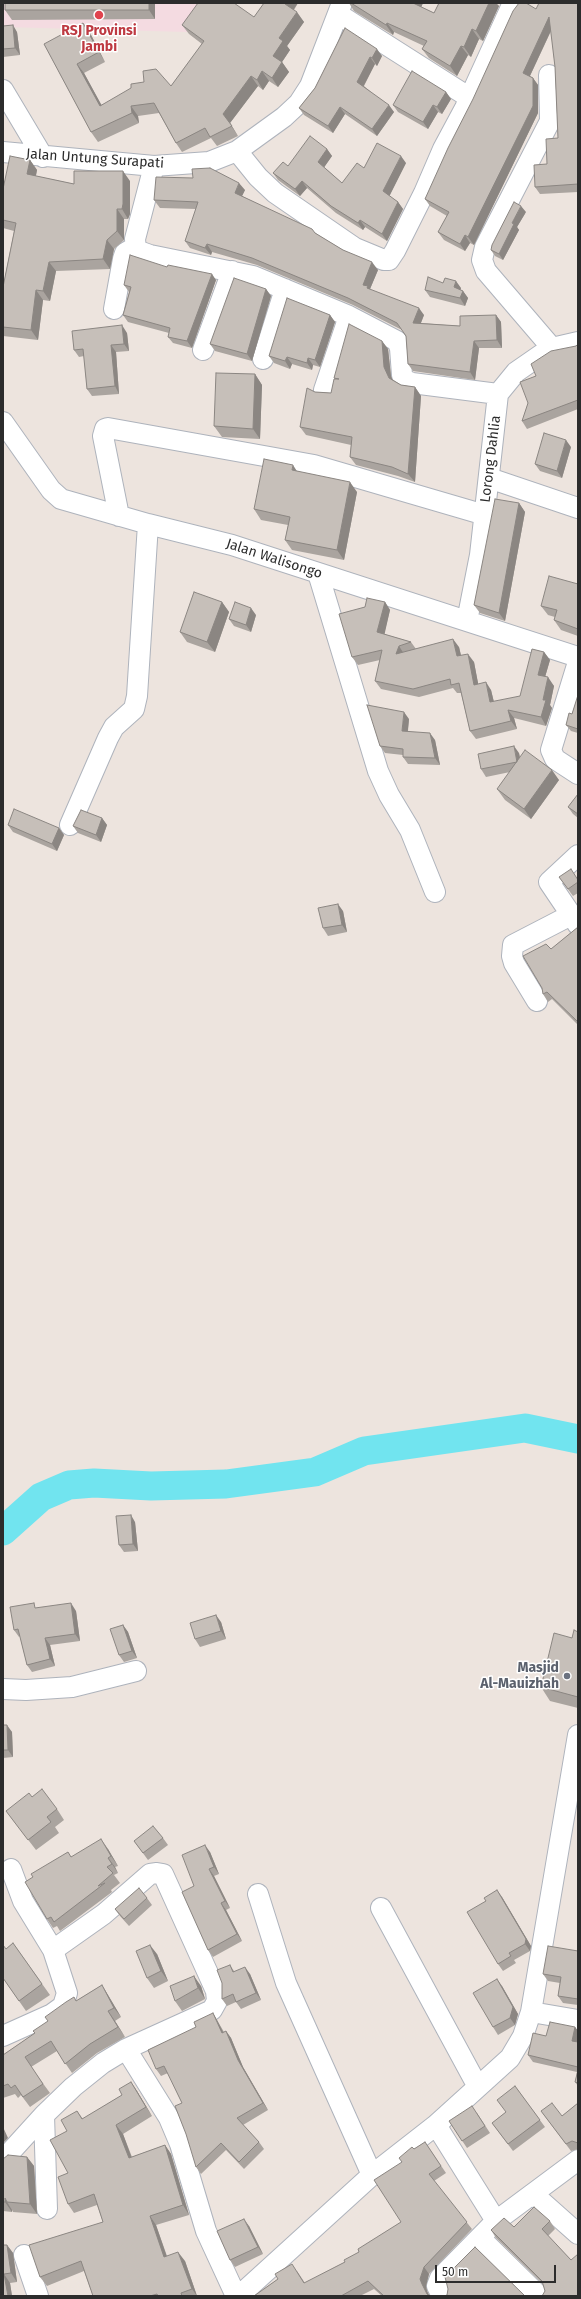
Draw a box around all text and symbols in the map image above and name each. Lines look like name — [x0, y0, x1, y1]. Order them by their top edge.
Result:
marker: RSJ Provinsi Jambi — [93, 9, 105, 21]
place label: RSJ Provinsi Jambi — [61, 23, 137, 56]
street label: Jalan Untung Surapati — [25, 146, 165, 172]
street label: Lorong Dahlia — [477, 415, 505, 503]
street label: Jalan Walisongo — [224, 536, 324, 582]
place label: Masjid Al-Mauizhah — [480, 1660, 559, 1692]
marker: Masjid Al-Mauizhah — [562, 1671, 572, 1681]
scale bar — [437, 2257, 558, 2283]
text: 50 m — [442, 2265, 468, 2279]

